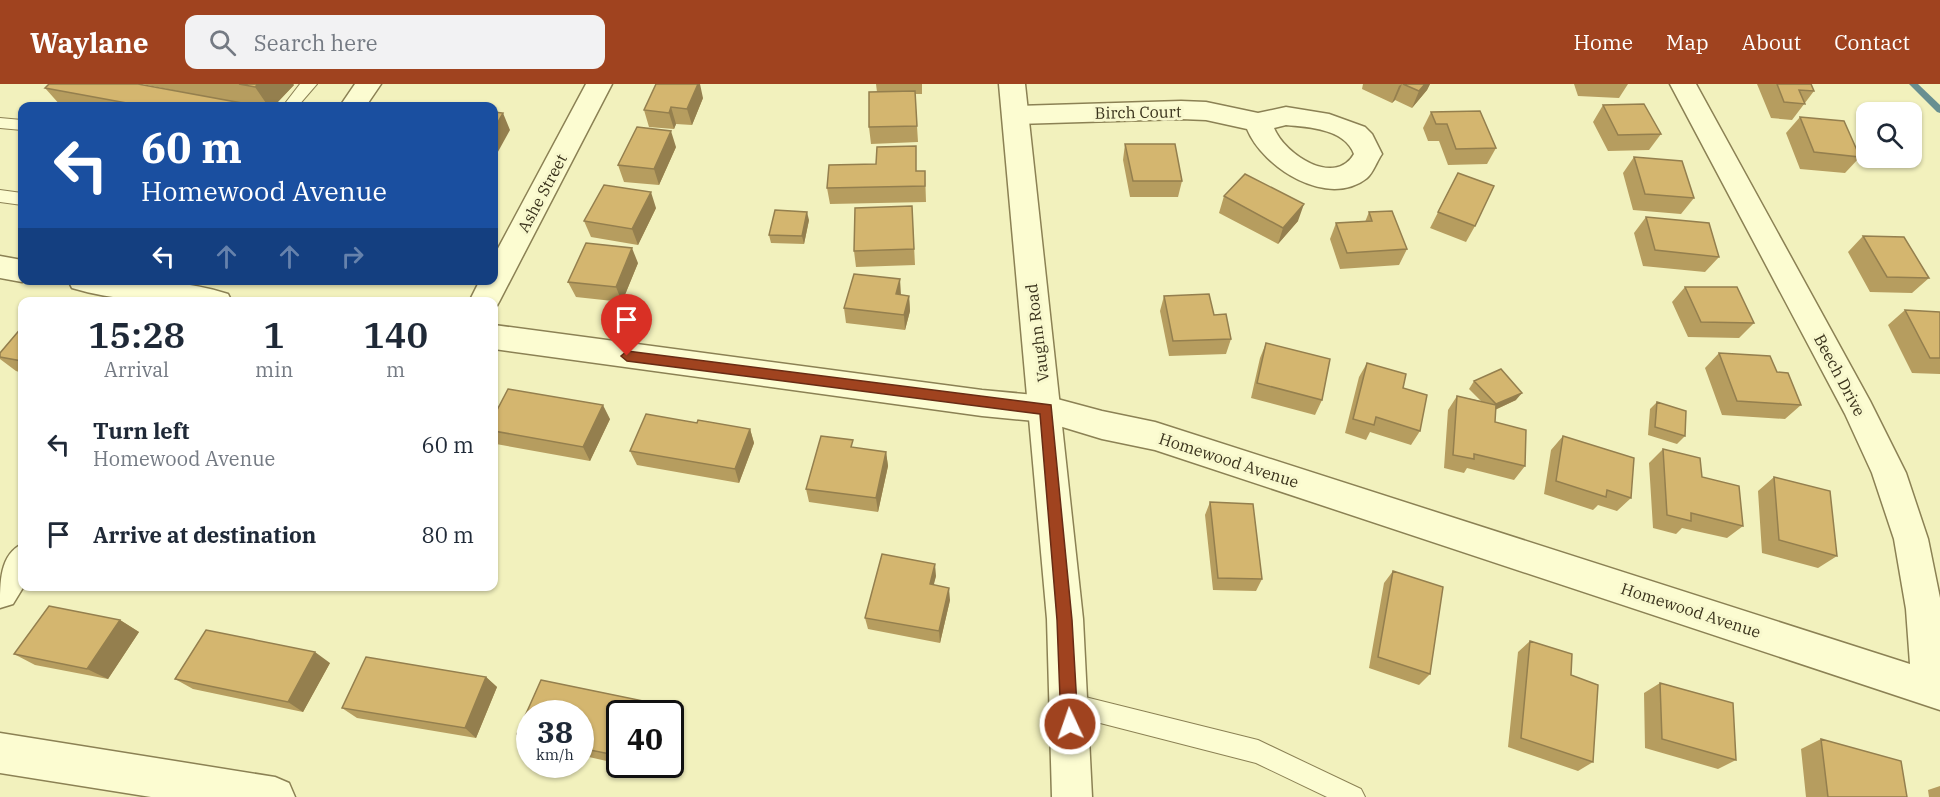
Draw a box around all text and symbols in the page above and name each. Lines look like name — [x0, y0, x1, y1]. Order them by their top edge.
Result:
search box — [185, 15, 605, 69]
text: Waylane — [30, 24, 149, 61]
icon: search — [206, 26, 239, 59]
text: Search here — [254, 28, 378, 57]
text: Home — [1573, 28, 1633, 56]
text: Map — [1666, 28, 1709, 56]
text: About — [1742, 28, 1801, 56]
text: Contact — [1834, 28, 1910, 56]
street label: Birch Court — [1094, 101, 1182, 123]
map controls — [1856, 102, 1922, 168]
button: search — [1856, 102, 1922, 168]
text: 60 m — [141, 120, 242, 175]
icon: left — [42, 126, 120, 204]
street label: Ashe Street — [513, 150, 571, 236]
text: Homewood Avenue — [141, 173, 387, 208]
icon: left — [147, 240, 180, 273]
icon: ahead — [210, 240, 243, 273]
icon: ahead — [273, 240, 306, 273]
icon: right — [336, 240, 369, 273]
street label: Vaughn Road — [1021, 282, 1053, 383]
pin — [601, 294, 652, 356]
icon: arrive — [610, 303, 643, 336]
text: 15:28 — [88, 311, 185, 358]
text: 1 — [263, 311, 285, 358]
text: 140 — [363, 311, 428, 358]
street label: Beech Drive — [1810, 330, 1870, 420]
text: Arrival — [104, 356, 169, 383]
text: min — [255, 356, 293, 383]
text: m — [386, 356, 405, 383]
text: Turn left — [93, 416, 189, 445]
icon: left — [42, 428, 75, 461]
street label: Homewood Avenue — [1157, 428, 1301, 492]
text: 60 m — [422, 430, 474, 459]
text: Homewood Avenue — [93, 445, 275, 472]
icon: arrive — [42, 518, 75, 551]
text: Arrive at destination — [93, 520, 316, 549]
text: 80 m — [422, 520, 474, 549]
street label: Homewood Avenue — [1619, 578, 1763, 642]
position arrow — [1038, 692, 1102, 756]
speed limit sign: 40 — [606, 700, 684, 778]
text: 38 — [537, 712, 573, 751]
text: km/h — [536, 745, 574, 764]

